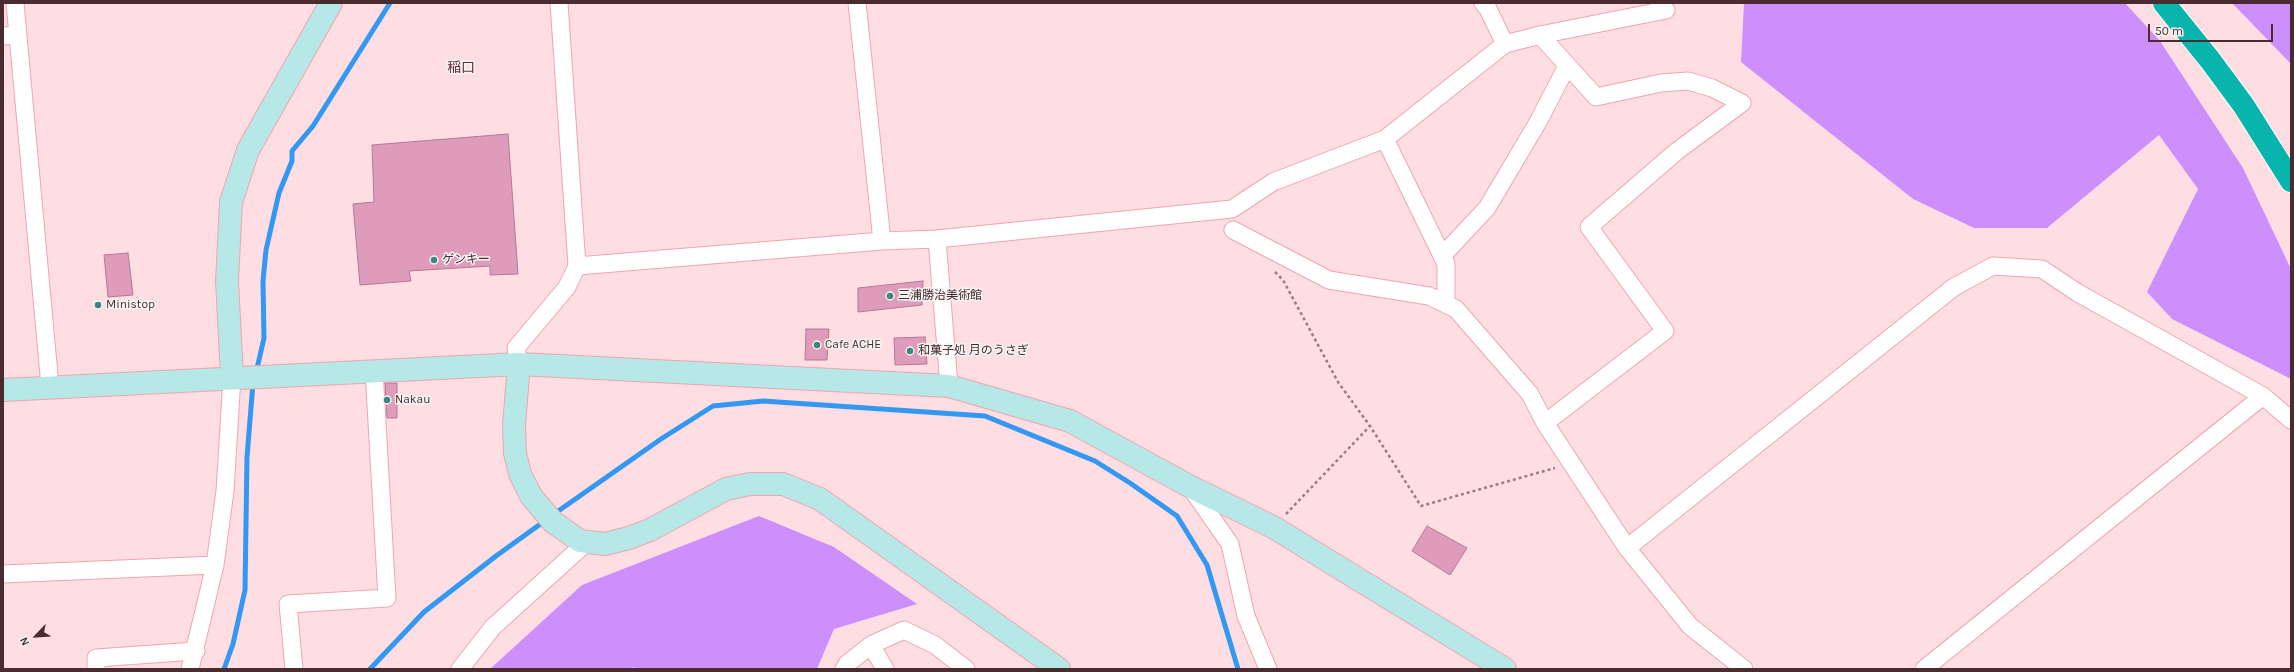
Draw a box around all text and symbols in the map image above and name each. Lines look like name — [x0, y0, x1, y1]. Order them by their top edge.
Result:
scale bar — [2150, 16, 2275, 42]
text: 50 m — [2155, 24, 2183, 38]
district label: 稲口 — [447, 60, 475, 76]
place label: ゲンキー — [442, 253, 490, 267]
marker: ゲンキー — [429, 255, 439, 265]
place label: 三浦勝治美術館 — [898, 289, 982, 303]
marker: 三浦勝治美術館 — [885, 291, 895, 301]
place label: Ministop — [106, 298, 155, 312]
marker: Ministop — [93, 300, 103, 310]
place label: Cafe ACHE — [825, 338, 881, 352]
marker: Cafe ACHE — [812, 340, 822, 350]
place label: 和菓子処 月のうさぎ — [918, 344, 1029, 358]
marker: 和菓子処 月のうさぎ — [905, 346, 915, 356]
place label: Nakau — [395, 393, 430, 407]
marker: Nakau — [382, 395, 392, 405]
north arrow — [16, 616, 56, 656]
text: N — [17, 635, 32, 648]

